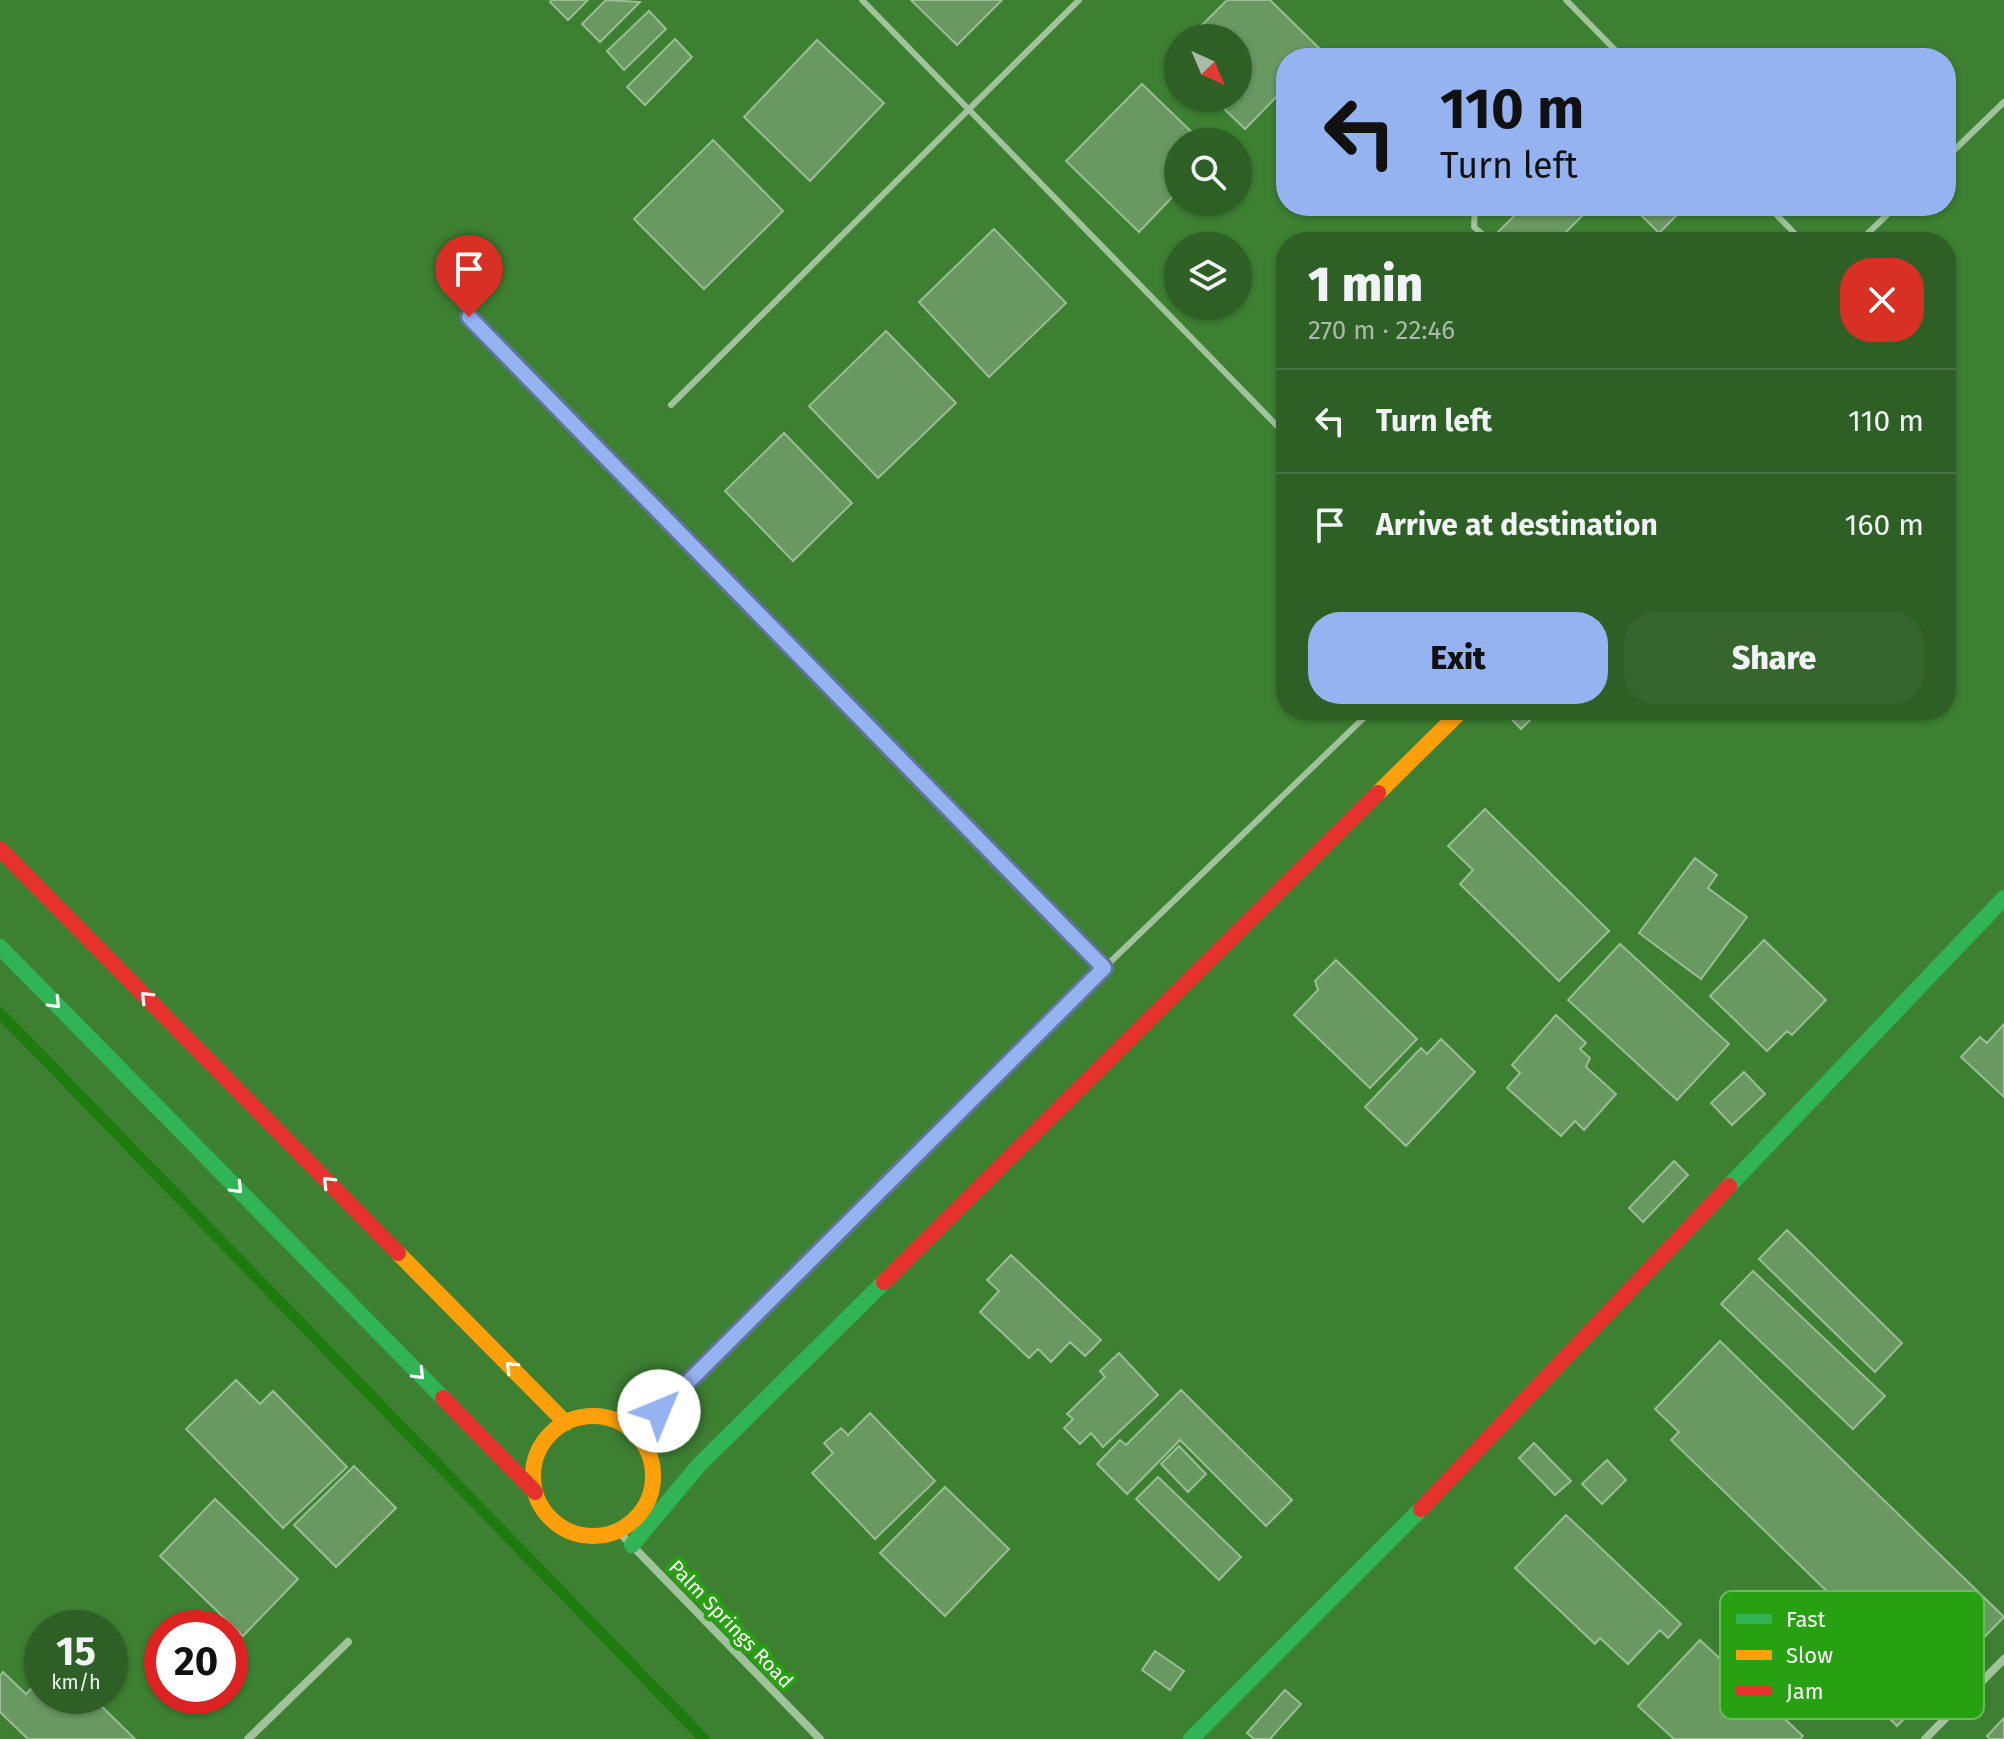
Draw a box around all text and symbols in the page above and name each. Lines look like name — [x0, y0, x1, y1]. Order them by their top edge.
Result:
north arrow — [1164, 24, 1252, 112]
map controls — [1164, 24, 1252, 320]
text: 110 m — [1440, 76, 1584, 143]
icon: left — [1308, 80, 1412, 184]
button: search — [1164, 128, 1252, 216]
text: Turn left — [1440, 144, 1578, 188]
button: layers — [1164, 232, 1252, 320]
pin — [435, 235, 503, 317]
icon: arrive — [447, 247, 491, 291]
text: 1 min — [1308, 256, 1423, 314]
button: close — [1840, 258, 1924, 342]
text: 270 m · 22:46 — [1308, 315, 1455, 346]
icon: left — [1308, 399, 1352, 443]
text: Turn left — [1376, 403, 1492, 439]
text: 110 m — [1848, 403, 1924, 439]
icon: arrive — [1308, 503, 1352, 547]
text: Arrive at destination — [1376, 507, 1658, 543]
text: 160 m — [1845, 507, 1924, 543]
button: Exit — [1308, 612, 1608, 704]
button: Share — [1624, 612, 1924, 704]
one-way arrow — [141, 992, 155, 1006]
one-way arrow — [45, 994, 60, 1008]
one-way arrow — [323, 1177, 338, 1191]
one-way arrow — [228, 1179, 242, 1193]
one-way arrow — [506, 1362, 520, 1376]
one-way arrow — [410, 1365, 424, 1379]
position arrow — [617, 1369, 701, 1453]
street label: Palm Springs Road — [664, 1555, 798, 1693]
legend — [1720, 1591, 1984, 1719]
text: Fast — [1786, 1606, 1826, 1633]
speed limit sign: 20 — [144, 1610, 248, 1714]
text: 15 — [56, 1628, 96, 1676]
text: Slow — [1786, 1642, 1833, 1669]
text: km/h — [51, 1670, 101, 1694]
text: Jam — [1786, 1678, 1824, 1705]

